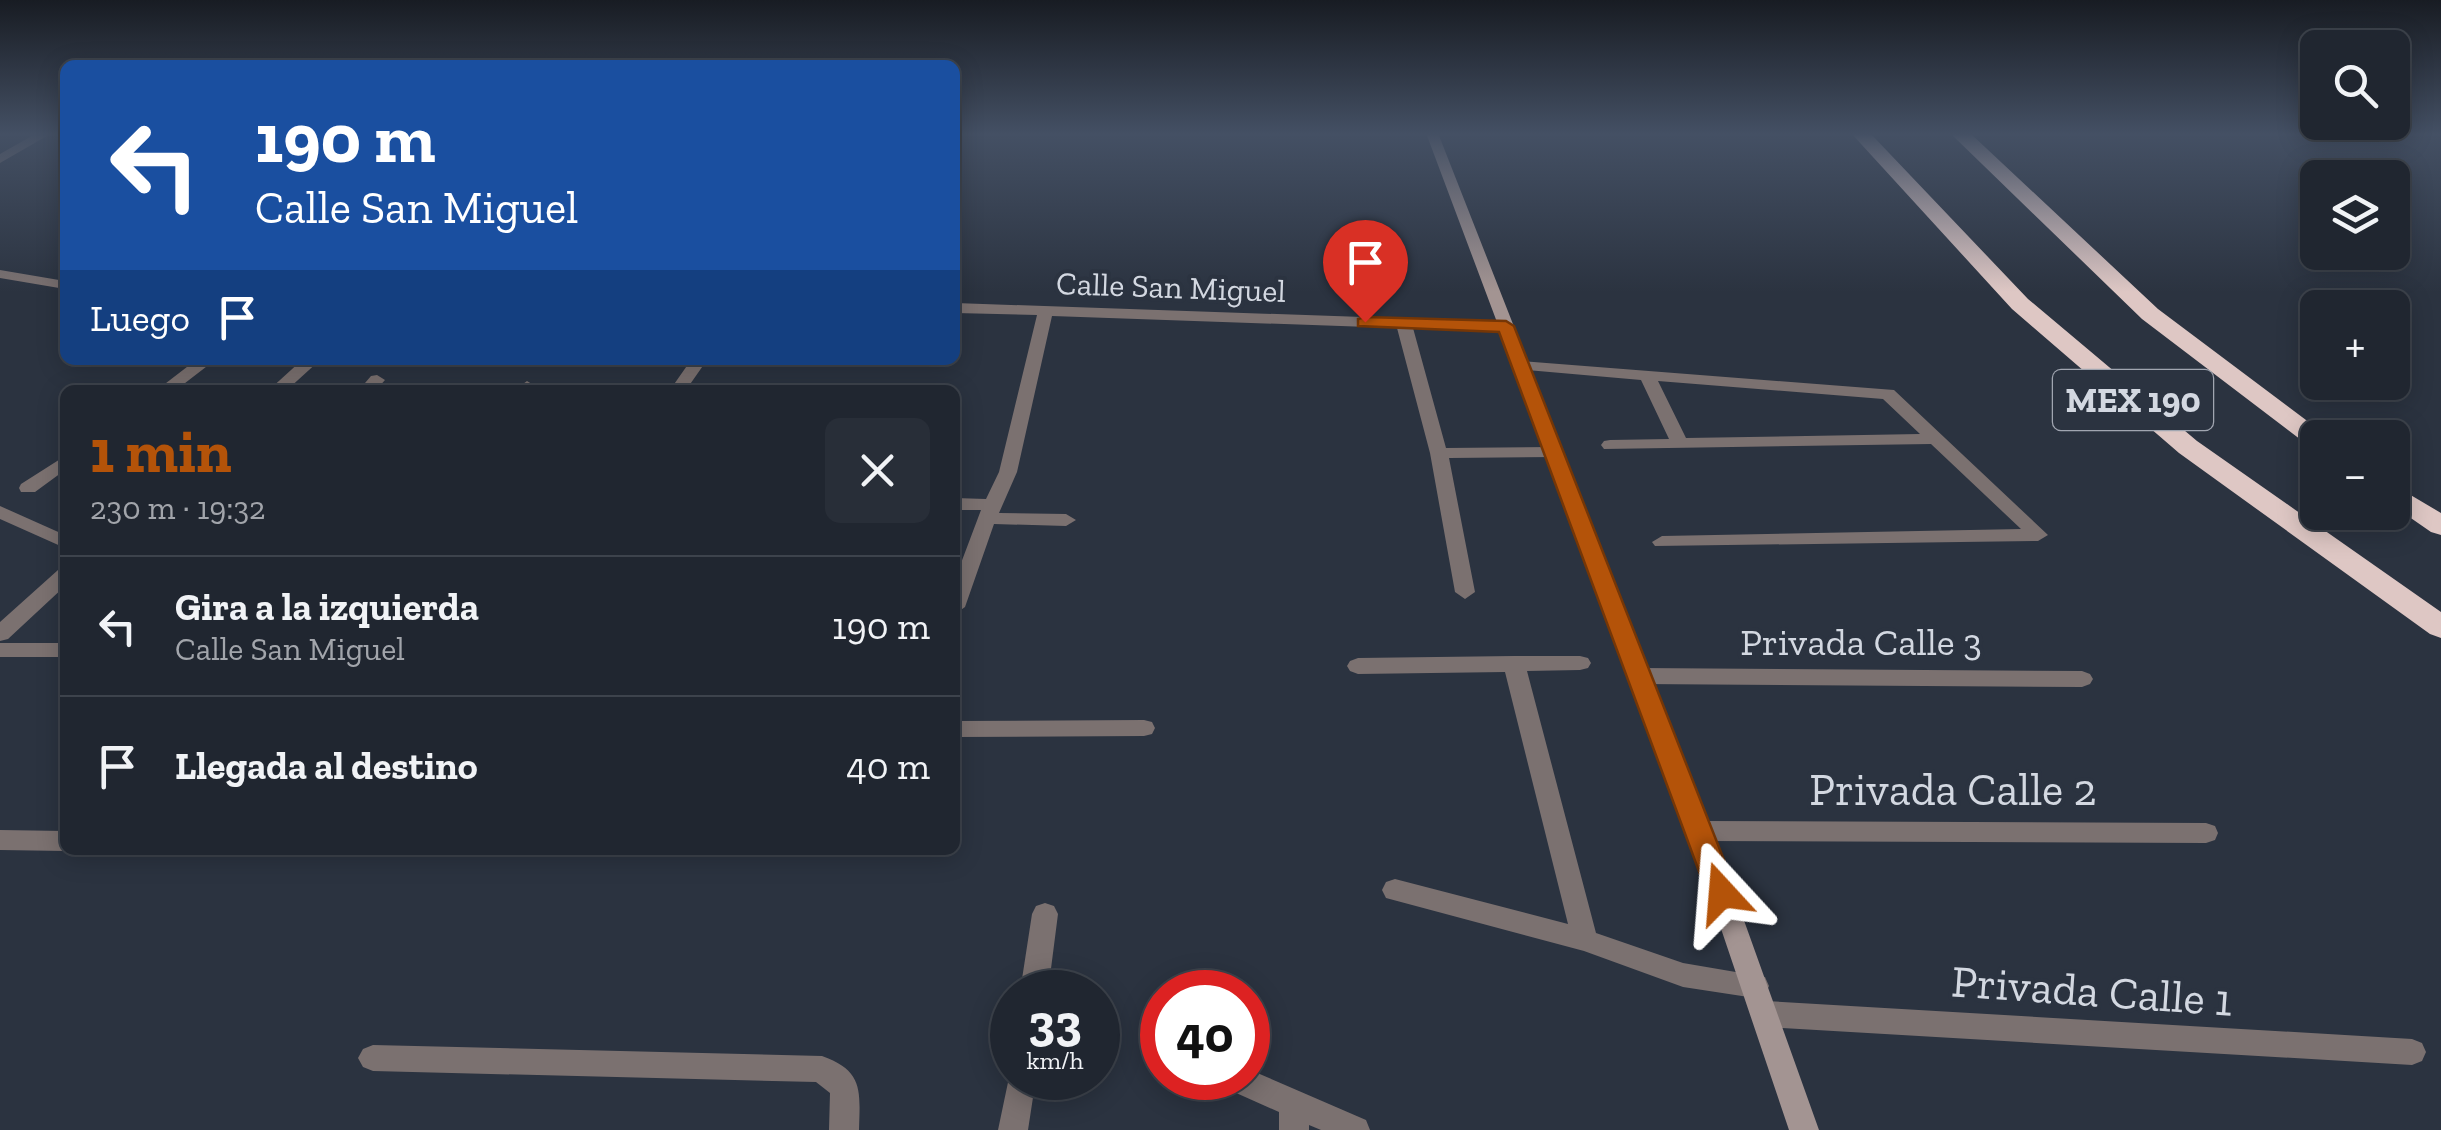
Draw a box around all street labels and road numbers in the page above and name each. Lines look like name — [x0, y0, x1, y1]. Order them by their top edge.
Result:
street label: Calle San Miguel — [1056, 264, 1286, 310]
road number: MEX 190 — [2053, 370, 2213, 430]
street label: Privada Calle 3 — [1740, 619, 1982, 665]
street label: Privada Calle 2 — [1809, 763, 2097, 817]
street label: Privada Calle 1 — [1950, 954, 2234, 1028]

